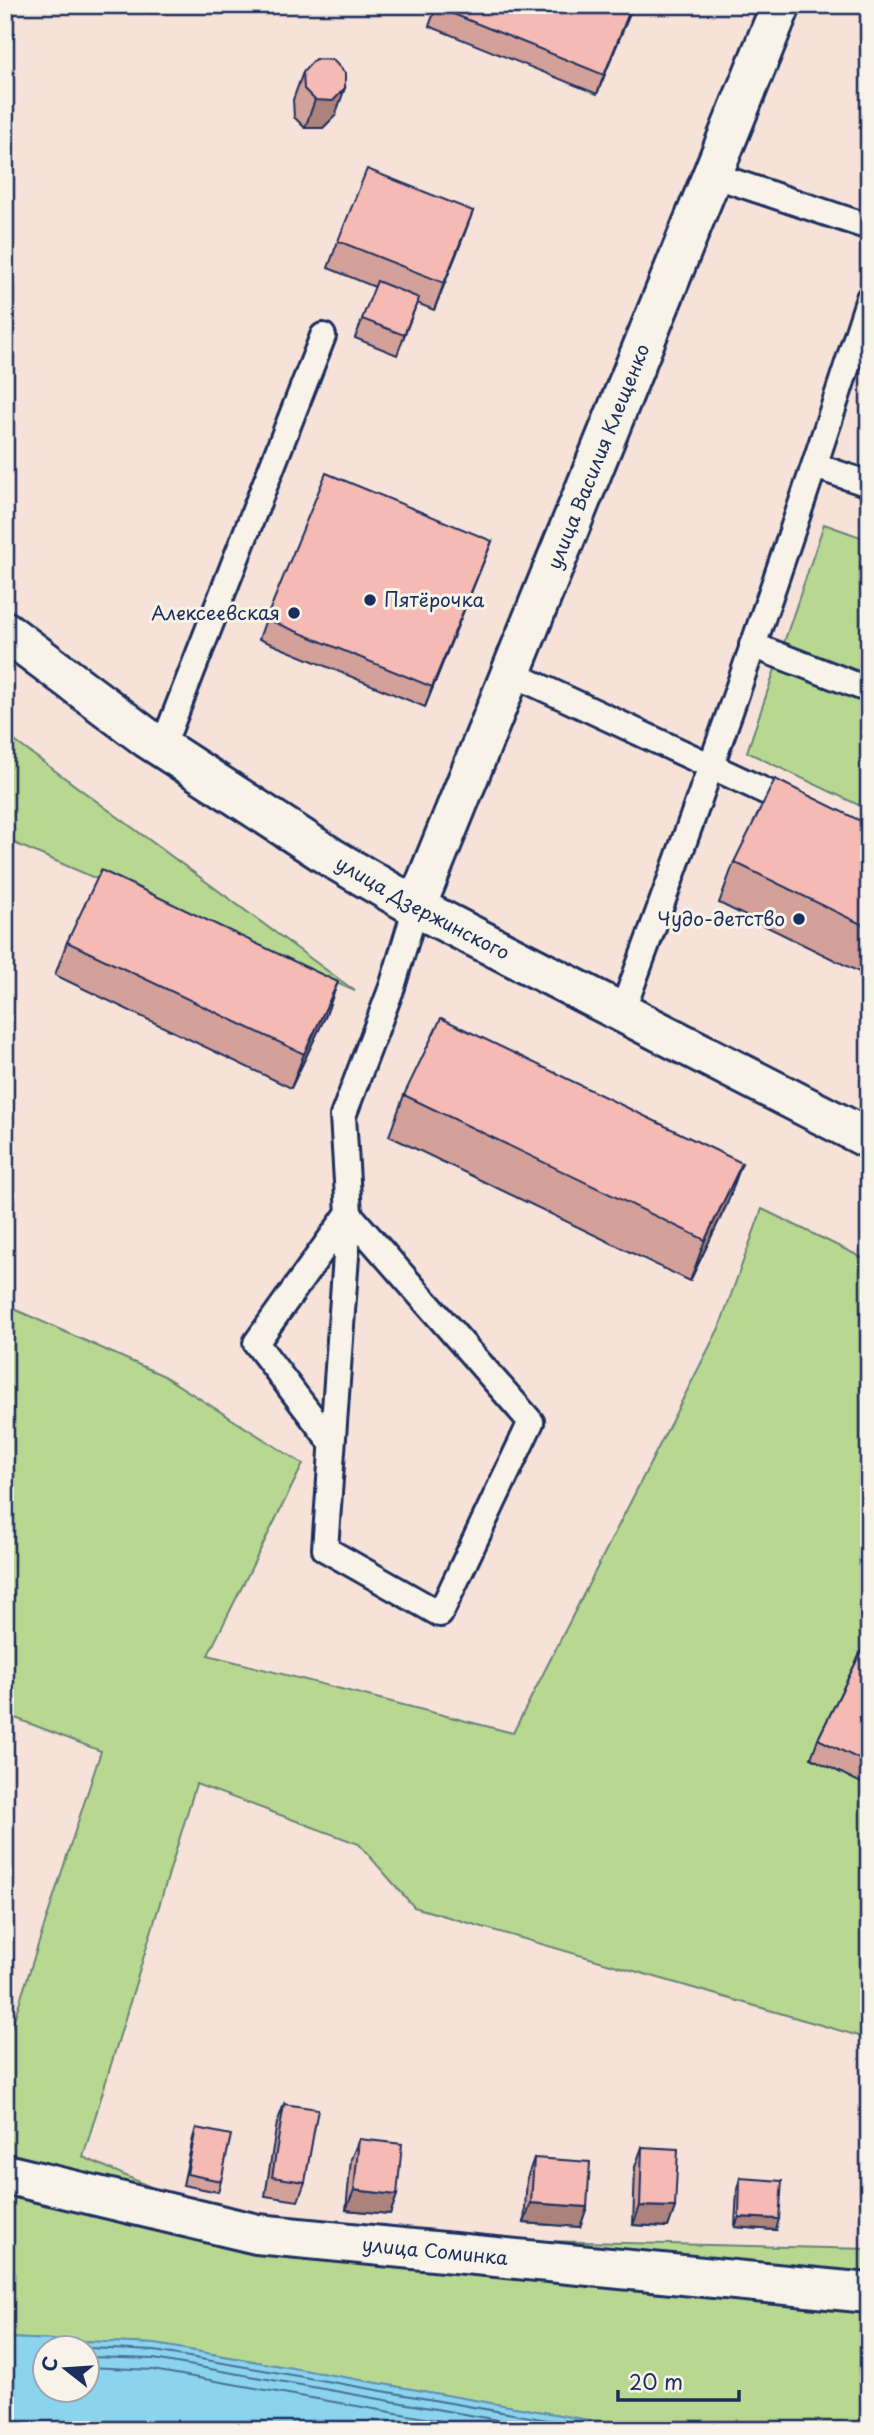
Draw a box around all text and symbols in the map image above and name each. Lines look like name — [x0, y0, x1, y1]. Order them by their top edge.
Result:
street label: улица Василия Клещенко — [539, 339, 656, 573]
place label: Пятёрочка — [384, 585, 485, 613]
marker: Пятёрочка — [362, 592, 378, 608]
place label: Алексеевская — [151, 598, 280, 626]
marker: Алексеевская — [286, 605, 302, 621]
street label: улица Дзержинского — [331, 848, 515, 966]
place label: Чудо-детство — [657, 904, 785, 932]
marker: Чудо-детство — [791, 911, 807, 927]
street label: улица Соминка — [361, 2229, 510, 2271]
north arrow — [32, 2334, 102, 2404]
text: С — [33, 2353, 64, 2375]
scale bar — [618, 2358, 739, 2402]
text: 20 m — [629, 2365, 683, 2397]

